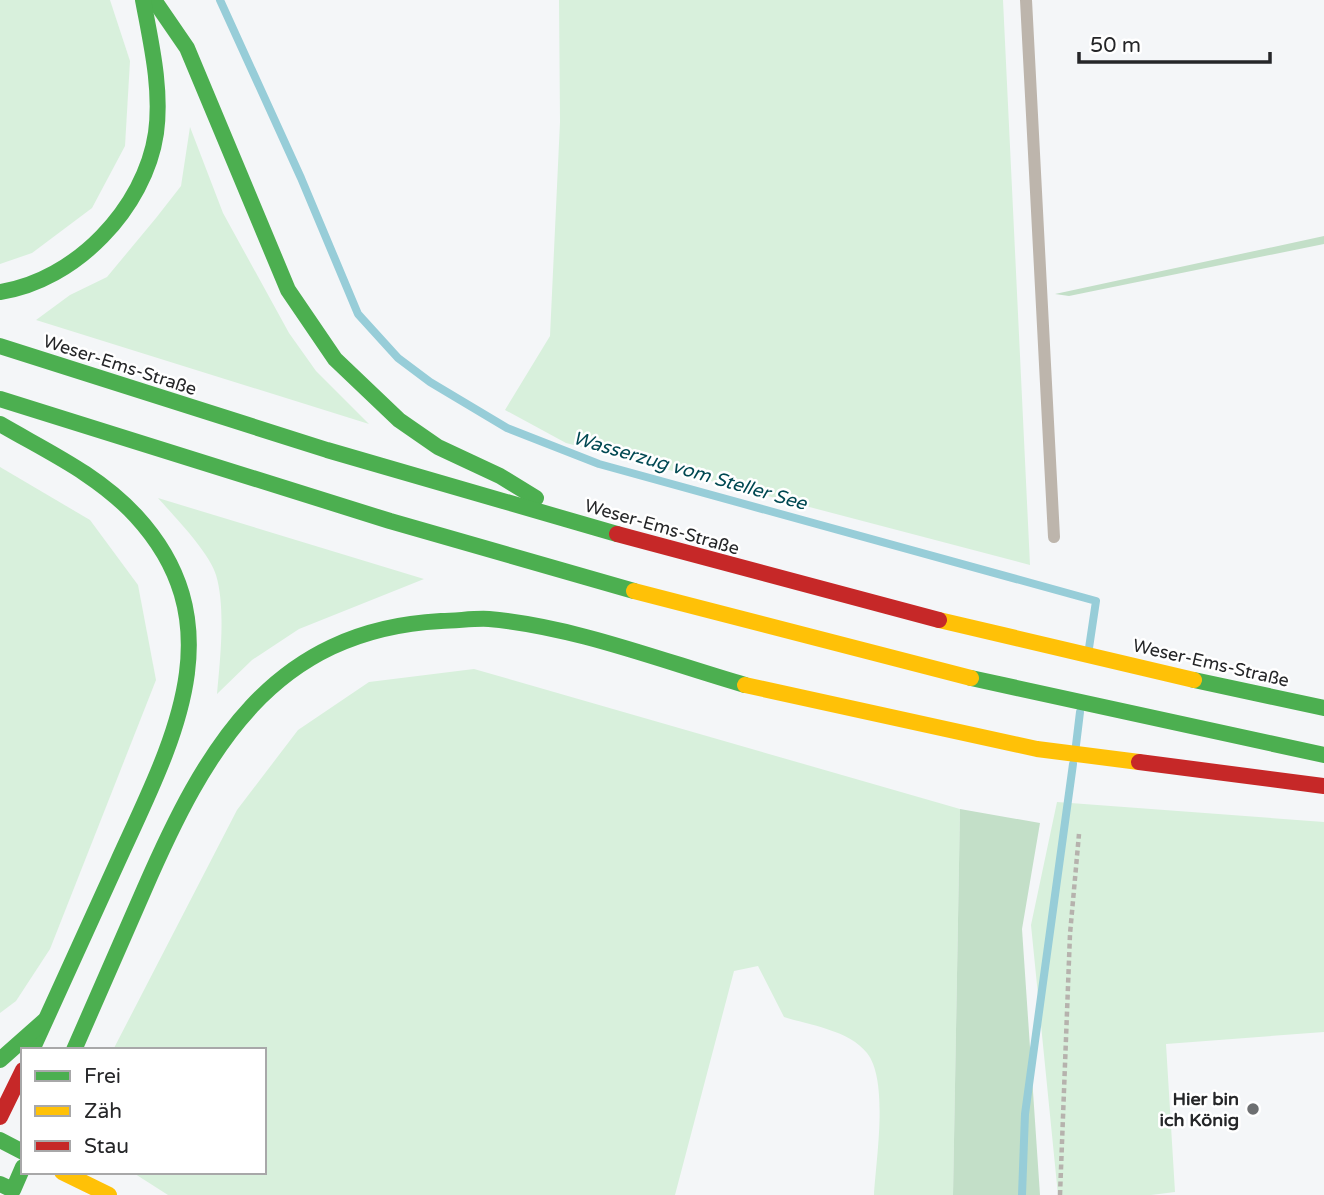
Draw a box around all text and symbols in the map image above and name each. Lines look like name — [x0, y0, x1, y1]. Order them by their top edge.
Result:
scale bar — [1079, 21, 1270, 65]
text: 50 m — [1090, 33, 1141, 58]
street label: Weser-Ems-Straße — [41, 330, 199, 400]
water label: Wasserzug vom Steller See — [570, 427, 810, 515]
street label: Weser-Ems-Straße — [582, 494, 742, 560]
street label: Weser-Ems-Straße — [1131, 634, 1291, 692]
legend — [21, 1048, 266, 1174]
text: Frei — [84, 1064, 121, 1089]
place label: Hier bin ich König — [1159, 1088, 1239, 1131]
text: Zäh — [84, 1099, 122, 1124]
marker: Hier bin ich König — [1245, 1101, 1261, 1117]
text: Stau — [84, 1134, 129, 1159]

